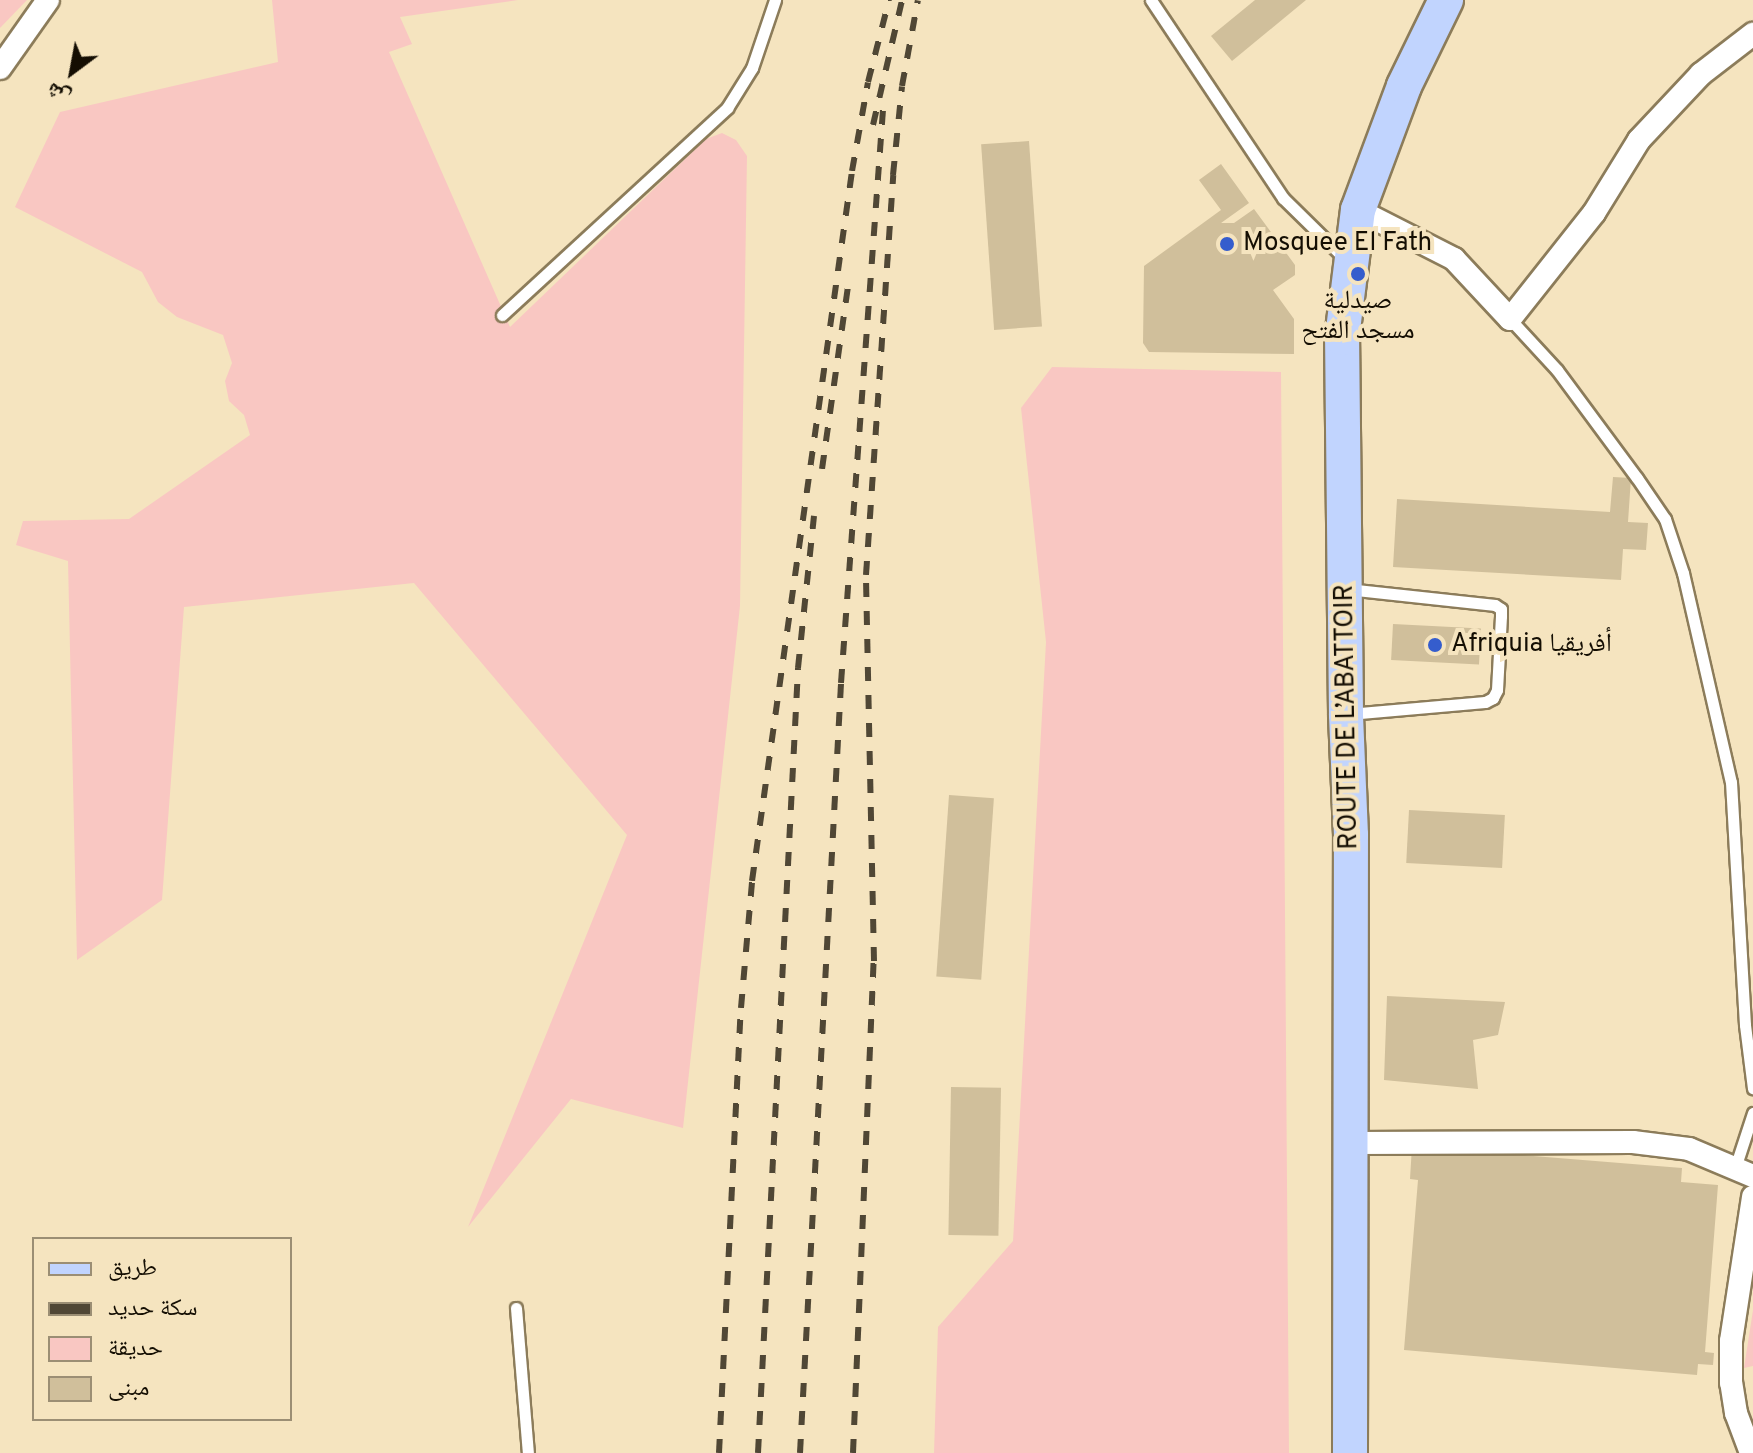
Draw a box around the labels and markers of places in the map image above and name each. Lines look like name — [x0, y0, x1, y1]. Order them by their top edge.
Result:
place label: Mosquee El Fath — [1243, 228, 1432, 260]
marker: Mosquee El Fath — [1218, 235, 1236, 253]
marker: صيدلية مسجد الفتح — [1349, 265, 1367, 283]
place label: صيدلية مسجد الفتح — [1301, 286, 1415, 348]
place label: Afriquia أفريقيا — [1451, 629, 1612, 661]
marker: Afriquia أفريقيا — [1426, 636, 1444, 654]

